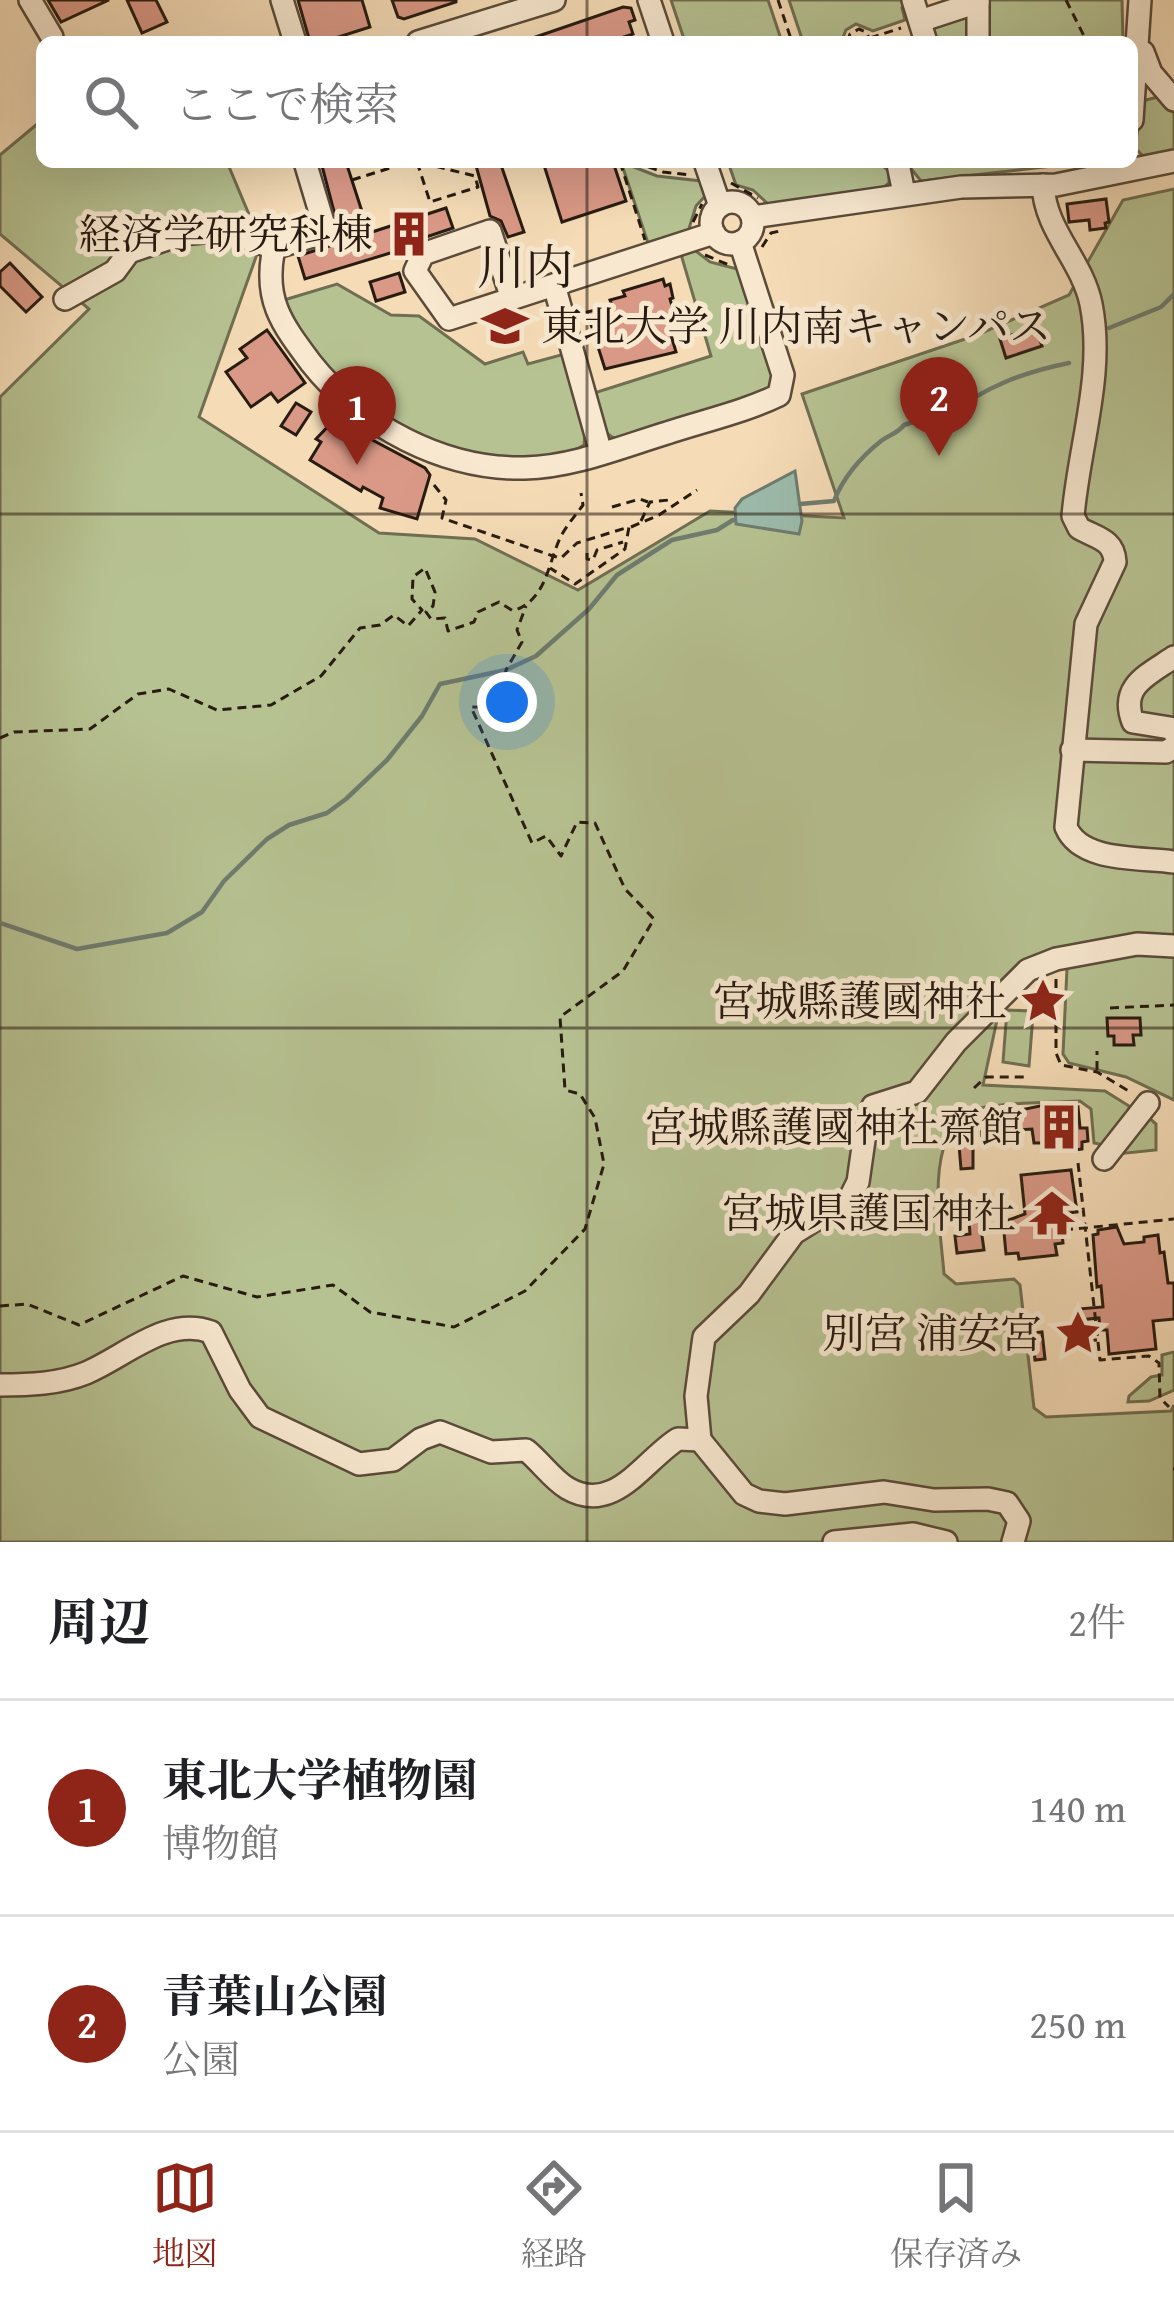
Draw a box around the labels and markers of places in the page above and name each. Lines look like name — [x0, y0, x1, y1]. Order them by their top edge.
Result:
place label: 経済学研究科棟 — [79, 203, 373, 264]
building icon: 経済学研究科棟 — [384, 209, 434, 259]
place label: 東北大学 川内南キャンパス — [541, 295, 1051, 356]
school or university icon: 東北大学 川内南キャンパス — [480, 301, 530, 351]
pin: 2 — [900, 357, 978, 456]
pin: 1 — [318, 366, 396, 465]
place label: 宮城縣護國神社 — [713, 970, 1007, 1031]
place icon: 宮城縣護國神社 — [1018, 976, 1068, 1026]
place label: 宮城縣護國神社齋館 — [645, 1096, 1023, 1157]
building icon: 宮城縣護國神社齋館 — [1034, 1102, 1084, 1152]
place label: 宮城県護国神社 — [722, 1182, 1016, 1243]
temple icon: 宮城県護国神社 — [1027, 1188, 1077, 1238]
place label: 別宮 浦安宮 — [823, 1302, 1042, 1363]
place icon: 別宮 浦安宮 — [1053, 1308, 1103, 1358]

